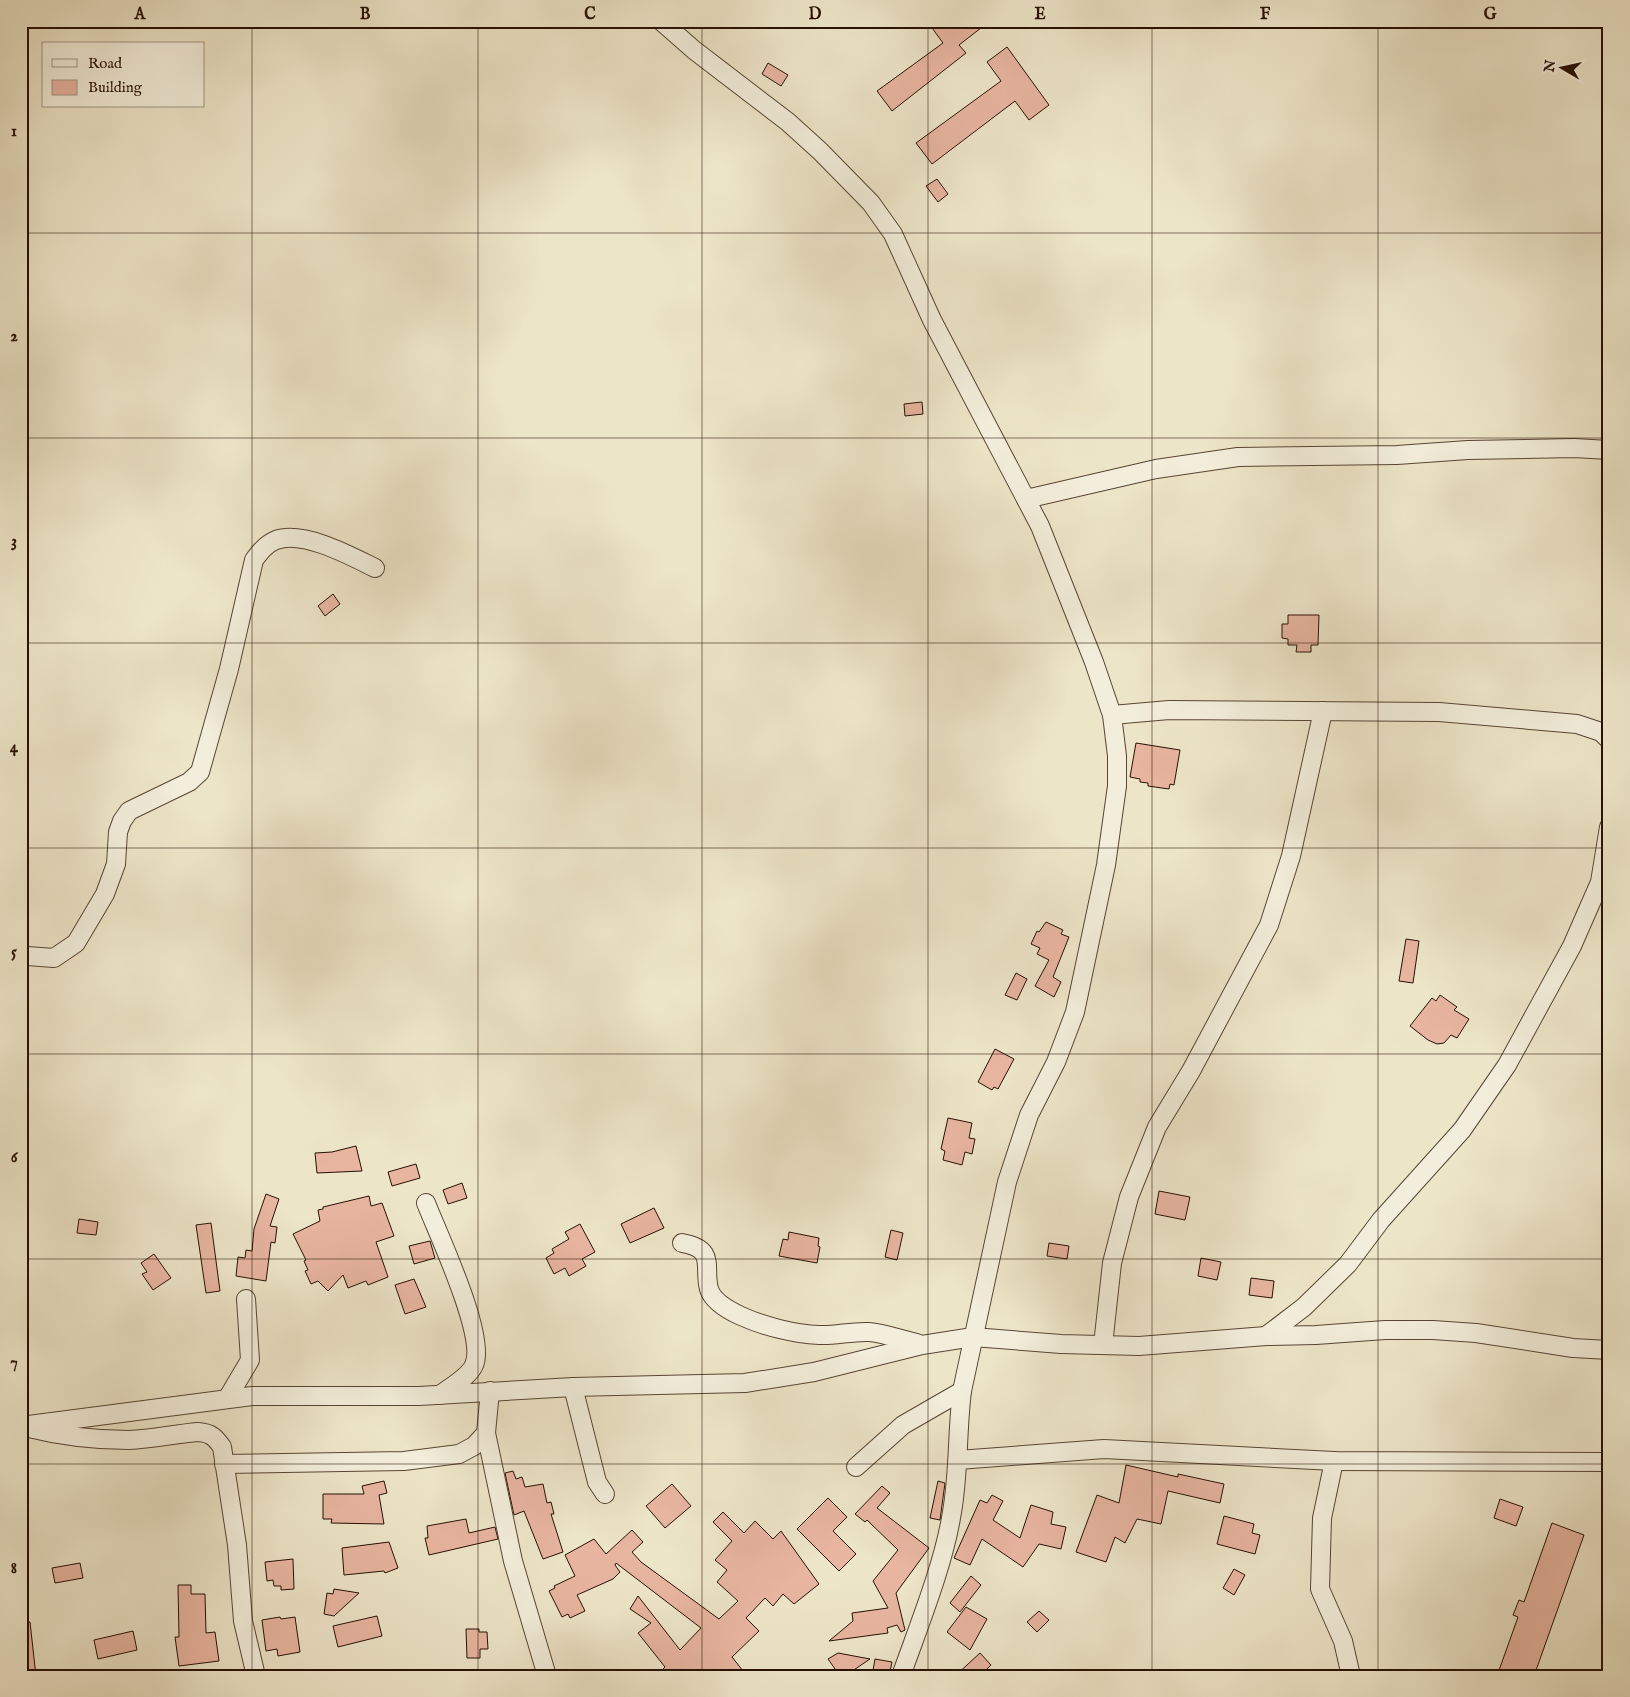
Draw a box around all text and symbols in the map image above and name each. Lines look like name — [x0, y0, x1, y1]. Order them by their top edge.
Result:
text: A — [134, 5, 147, 25]
text: B — [360, 5, 371, 25]
text: C — [584, 5, 596, 25]
text: D — [809, 5, 822, 25]
text: E — [1034, 5, 1046, 25]
text: F — [1260, 5, 1271, 25]
text: G — [1484, 5, 1497, 25]
legend — [42, 42, 205, 108]
north arrow — [1538, 42, 1588, 92]
text: Road — [88, 54, 123, 73]
text: N — [1540, 59, 1560, 75]
text: Building — [88, 78, 143, 97]
text: 1 — [11, 122, 17, 142]
text: 2 — [10, 327, 18, 347]
text: 3 — [11, 532, 17, 552]
text: 4 — [10, 738, 19, 758]
text: 5 — [11, 943, 17, 963]
text: 6 — [11, 1148, 19, 1168]
text: 7 — [10, 1353, 18, 1373]
text: 8 — [11, 1559, 17, 1579]

